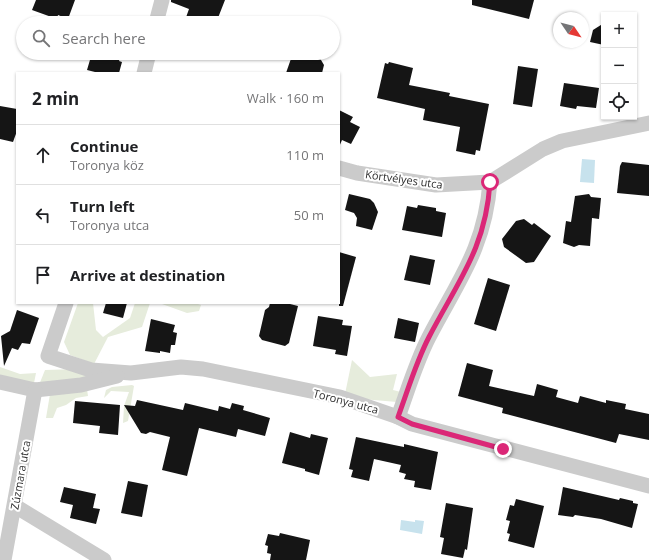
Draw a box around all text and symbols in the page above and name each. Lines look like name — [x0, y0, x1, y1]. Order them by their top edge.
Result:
north arrow — [553, 12, 589, 48]
map controls — [601, 12, 637, 120]
button: + — [601, 12, 637, 48]
search box — [16, 16, 340, 60]
icon: search — [30, 27, 52, 49]
text: Search here — [62, 28, 146, 48]
button: − — [601, 48, 637, 84]
button: locate — [601, 84, 637, 120]
text: 2 min — [32, 87, 79, 110]
text: Walk · 160 m — [247, 89, 324, 107]
text: Continue — [70, 136, 138, 156]
icon: ahead — [32, 144, 54, 166]
text: 110 m — [286, 146, 324, 164]
text: Toronya köz — [70, 156, 144, 174]
street label: Körtvélyes utca — [364, 166, 444, 192]
route start — [481, 173, 499, 191]
text: Turn left — [70, 196, 135, 216]
icon: left — [32, 204, 54, 226]
text: 50 m — [294, 206, 324, 224]
text: Toronya utca — [70, 216, 149, 234]
icon: arrive — [32, 264, 54, 286]
text: Arrive at destination — [70, 265, 225, 285]
street label: Toronya utca — [312, 385, 380, 417]
street label: Zúzmara utca — [7, 439, 33, 511]
route end — [494, 440, 512, 458]

